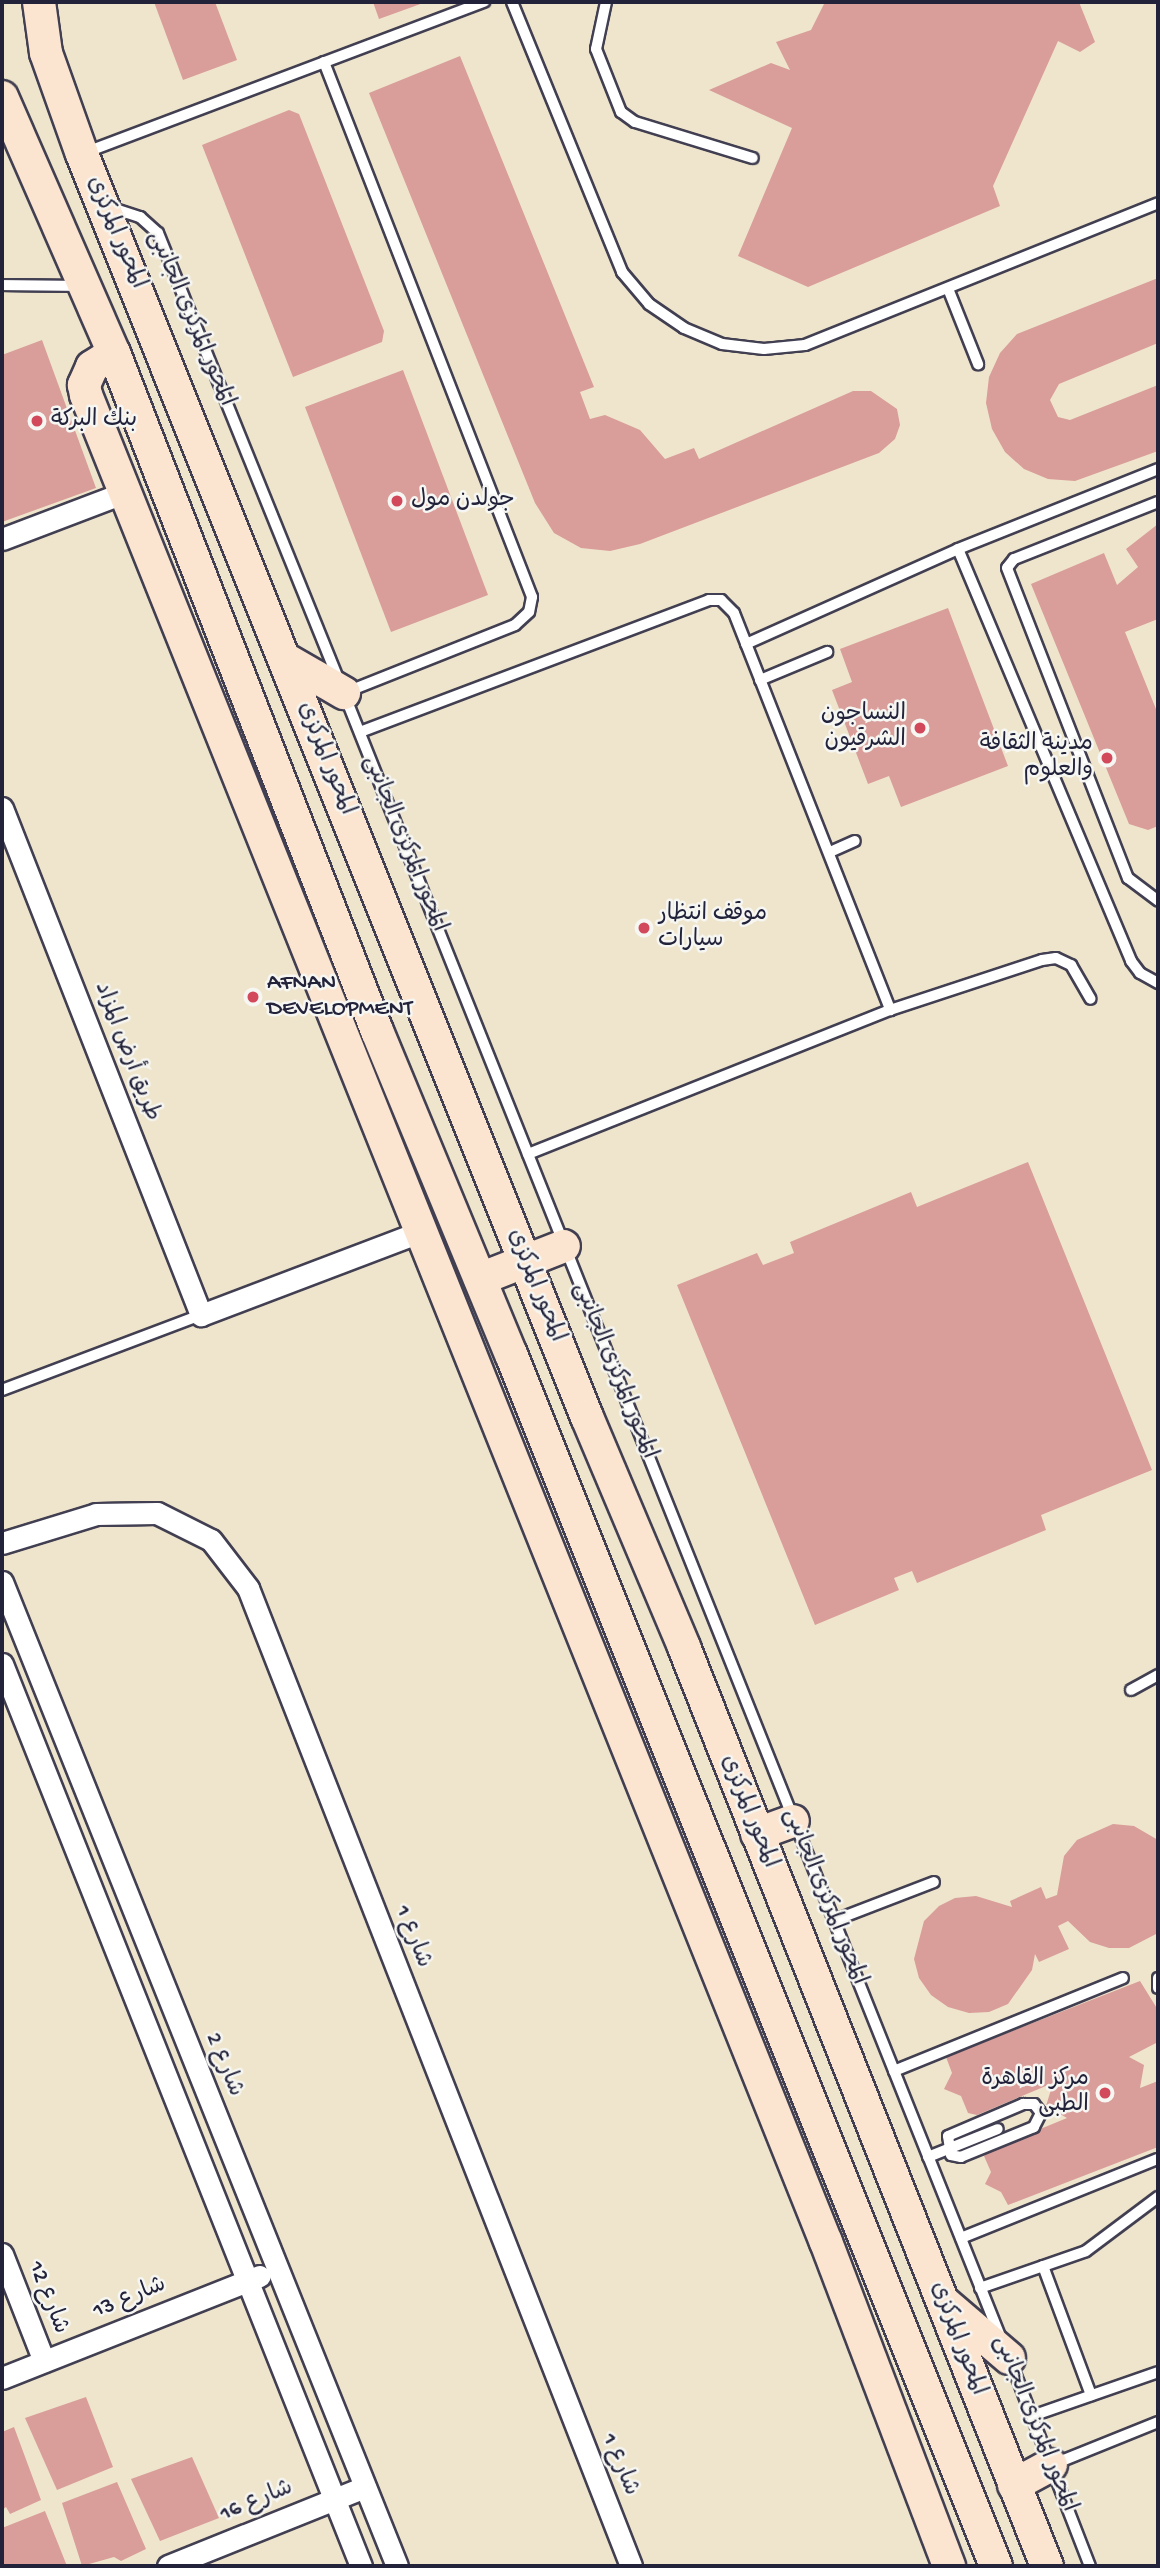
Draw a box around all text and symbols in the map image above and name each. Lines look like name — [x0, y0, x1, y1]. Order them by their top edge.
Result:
street label: المحور المركزى — [79, 173, 151, 293]
street label: المحور المركزى الجانبى — [141, 227, 239, 411]
place label: بنك البركة — [51, 407, 137, 435]
marker: بنك البركة — [29, 413, 45, 429]
place label: جولدن مول — [411, 487, 515, 515]
marker: جولدن مول — [389, 493, 405, 509]
street label: المحور المركزى — [290, 698, 360, 820]
place label: النساجون الشرقيون — [821, 701, 906, 755]
marker: النساجون الشرقيون — [912, 720, 928, 736]
place label: مدينة الثقافة والعلوم — [980, 731, 1093, 785]
marker: مدينة الثقافة والعلوم — [1099, 750, 1115, 766]
street label: المحور المركزى الجانبى — [356, 752, 452, 936]
place label: موقف انتظار سيارات — [658, 901, 767, 955]
marker: موقف انتظار سيارات — [636, 920, 652, 936]
place label: AFNAN DEVELOPMENT — [267, 970, 413, 1024]
street label: طريق أرض المزاد — [87, 979, 165, 1125]
marker: AFNAN DEVELOPMENT — [245, 989, 261, 1005]
street label: المحور المركزى — [500, 1225, 570, 1347]
street label: المحور المركزى الجانبى — [566, 1279, 662, 1463]
street label: المحور المركزى — [713, 1751, 783, 1873]
street label: المحور المركزى الجانبى — [776, 1805, 872, 1989]
street label: شارع 1 — [388, 1902, 436, 1972]
street label: شارع 2 — [198, 2029, 248, 2101]
place label: مركز القاهرة الطبى — [981, 2066, 1089, 2120]
marker: مركز القاهرة الطبى — [1095, 2083, 1115, 2103]
street label: شارع 12 — [21, 2258, 73, 2338]
street label: شارع 13 — [89, 2272, 171, 2326]
street label: المحور المركزى — [923, 2278, 991, 2400]
street label: المحور المركزى الجانبى — [986, 2332, 1082, 2516]
street label: شارع 1 — [594, 2430, 644, 2500]
street label: شارع 16 — [217, 2475, 297, 2529]

